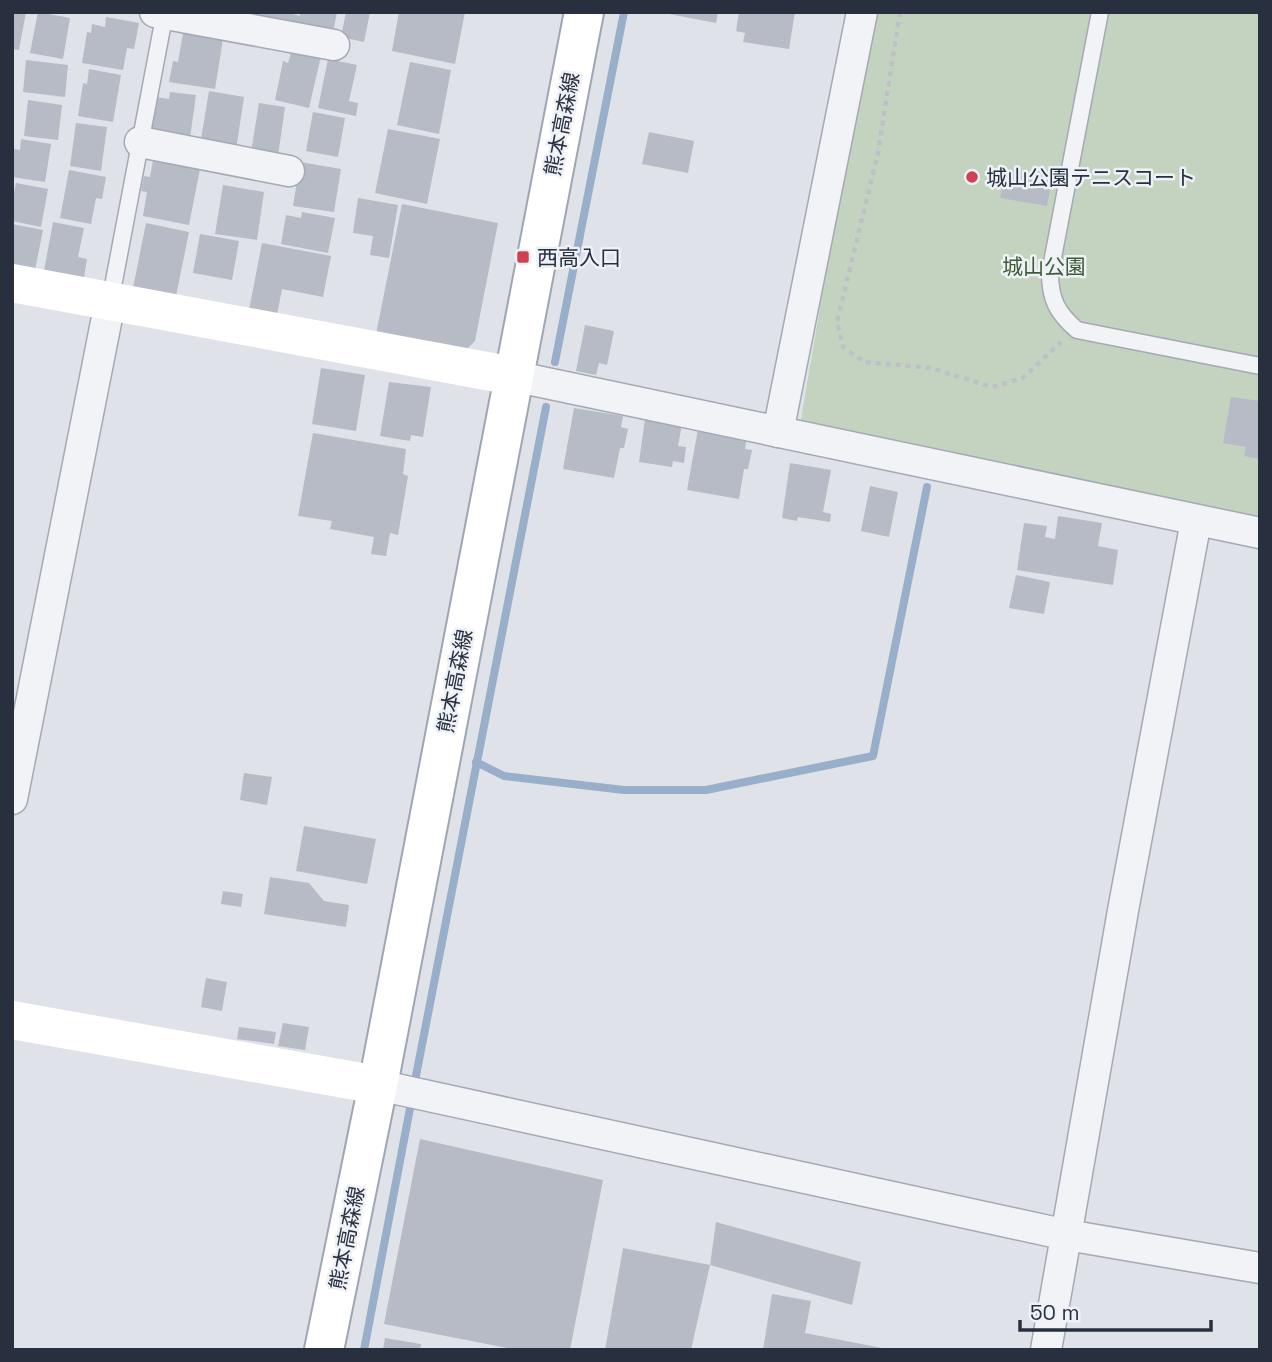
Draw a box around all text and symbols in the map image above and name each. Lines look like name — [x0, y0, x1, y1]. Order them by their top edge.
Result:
street label: 熊本高森線 — [539, 70, 585, 178]
place label: 城山公園テニスコート — [986, 164, 1196, 191]
marker: 城山公園テニスコート — [964, 169, 980, 185]
place label: 西高入口 — [537, 244, 621, 271]
marker: 西高入口 — [515, 249, 531, 265]
park label: 城山公園 — [1002, 253, 1086, 280]
street label: 熊本高森線 — [432, 627, 478, 735]
street label: 熊本高森線 — [324, 1184, 370, 1292]
scale bar — [1020, 1288, 1211, 1332]
text: 50 m — [1030, 1299, 1080, 1326]

